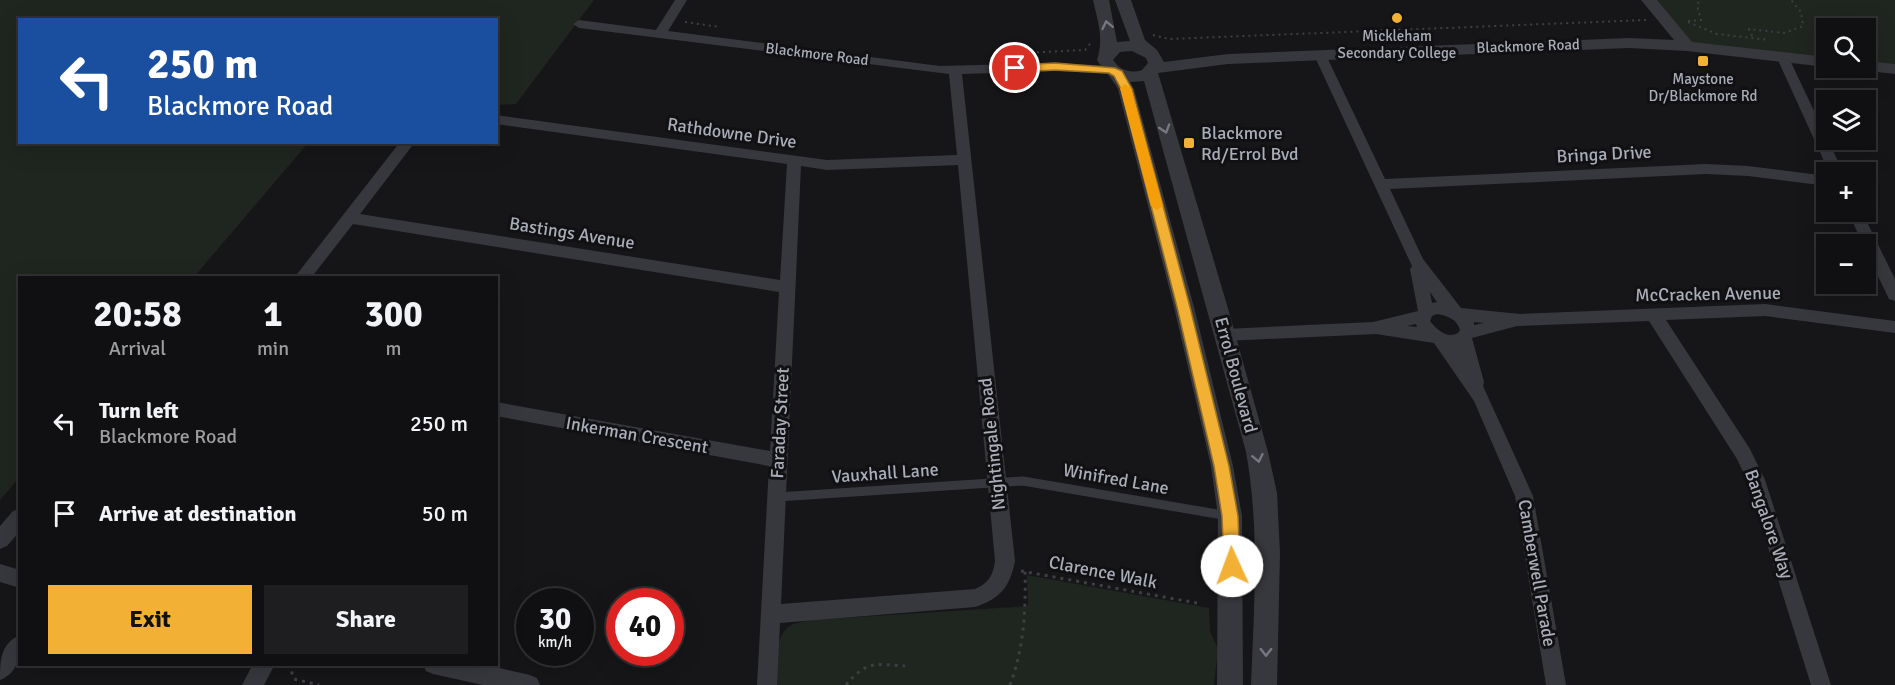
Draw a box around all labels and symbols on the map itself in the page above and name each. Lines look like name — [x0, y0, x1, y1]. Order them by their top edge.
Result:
marker: Mickleham Secondary College — [1390, 11, 1404, 25]
one-way arrow — [1101, 21, 1114, 31]
place label: Mickleham Secondary College — [1338, 27, 1456, 62]
street label: Blackmore Road — [1476, 35, 1580, 57]
street label: Blackmore Road — [765, 39, 870, 69]
pin — [989, 42, 1040, 93]
marker: Maystone Dr/Blackmore Rd — [1696, 54, 1710, 68]
place label: Maystone Dr/Blackmore Rd — [1649, 70, 1758, 105]
street label: Rathdowne Drive — [666, 113, 798, 153]
place label: Blackmore Rd/Errol Bvd — [1201, 122, 1299, 165]
one-way arrow — [1158, 123, 1170, 134]
marker: Blackmore Rd/Errol Bvd — [1182, 136, 1196, 150]
street label: Bringa Drive — [1556, 141, 1652, 167]
street label: Bastings Avenue — [508, 212, 636, 254]
street label: McCracken Avenue — [1635, 282, 1781, 306]
street label: Errol Boulevard — [1210, 315, 1262, 435]
street label: Faraday Street — [766, 367, 794, 479]
street label: Nightingale Road — [974, 377, 1010, 511]
street label: Inkerman Crescent — [564, 412, 710, 458]
one-way arrow — [1251, 453, 1264, 463]
street label: Vauxhall Lane — [831, 458, 939, 488]
street label: Winifred Lane — [1061, 459, 1171, 499]
street label: Bangalore Way — [1740, 466, 1798, 582]
street label: Camberwell Parade — [1513, 498, 1561, 648]
position arrow — [1200, 534, 1264, 598]
street label: Clarence Walk — [1047, 551, 1159, 593]
speed limit sign: 40 — [606, 588, 684, 666]
one-way arrow — [1260, 648, 1272, 657]

